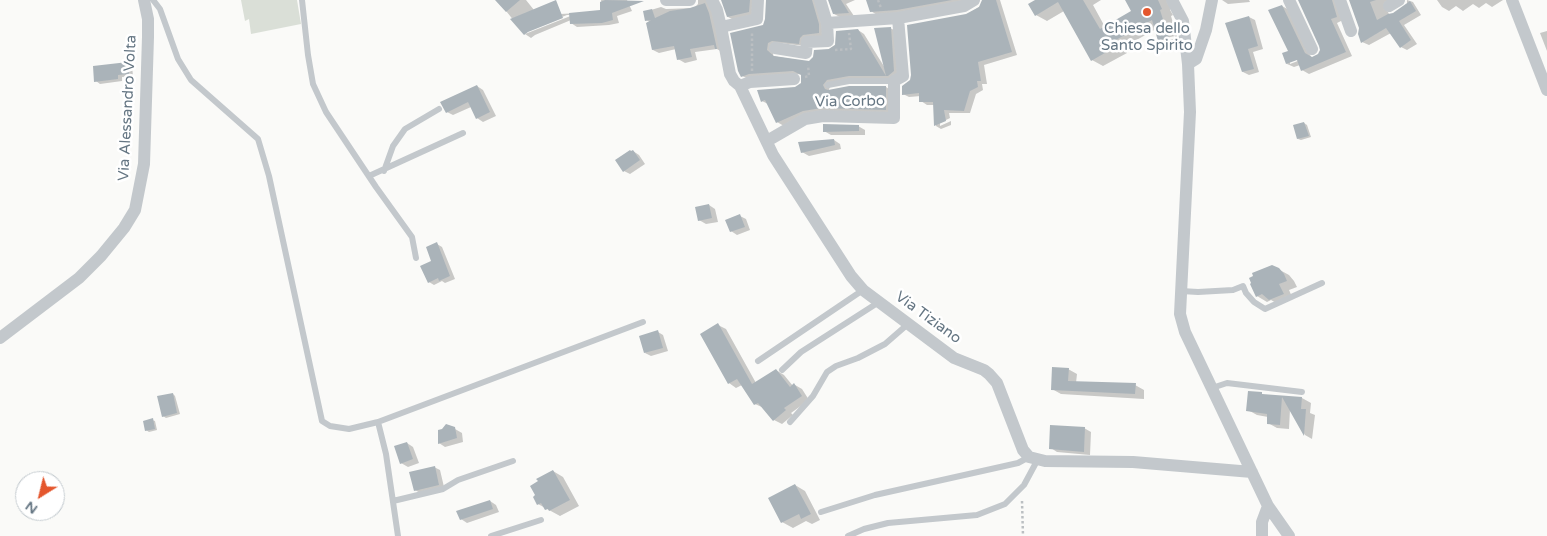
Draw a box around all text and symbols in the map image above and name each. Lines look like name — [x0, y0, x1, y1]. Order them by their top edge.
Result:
marker: Chiesa dello Santo Spirito — [1141, 6, 1153, 18]
place label: Chiesa dello Santo Spirito — [1101, 20, 1193, 55]
street label: Via Alessandro Volta — [115, 35, 141, 181]
street label: Via Corbo — [815, 92, 885, 112]
street label: Via Tiziano — [892, 288, 964, 348]
north arrow — [15, 471, 65, 521]
text: N — [22, 498, 41, 518]

